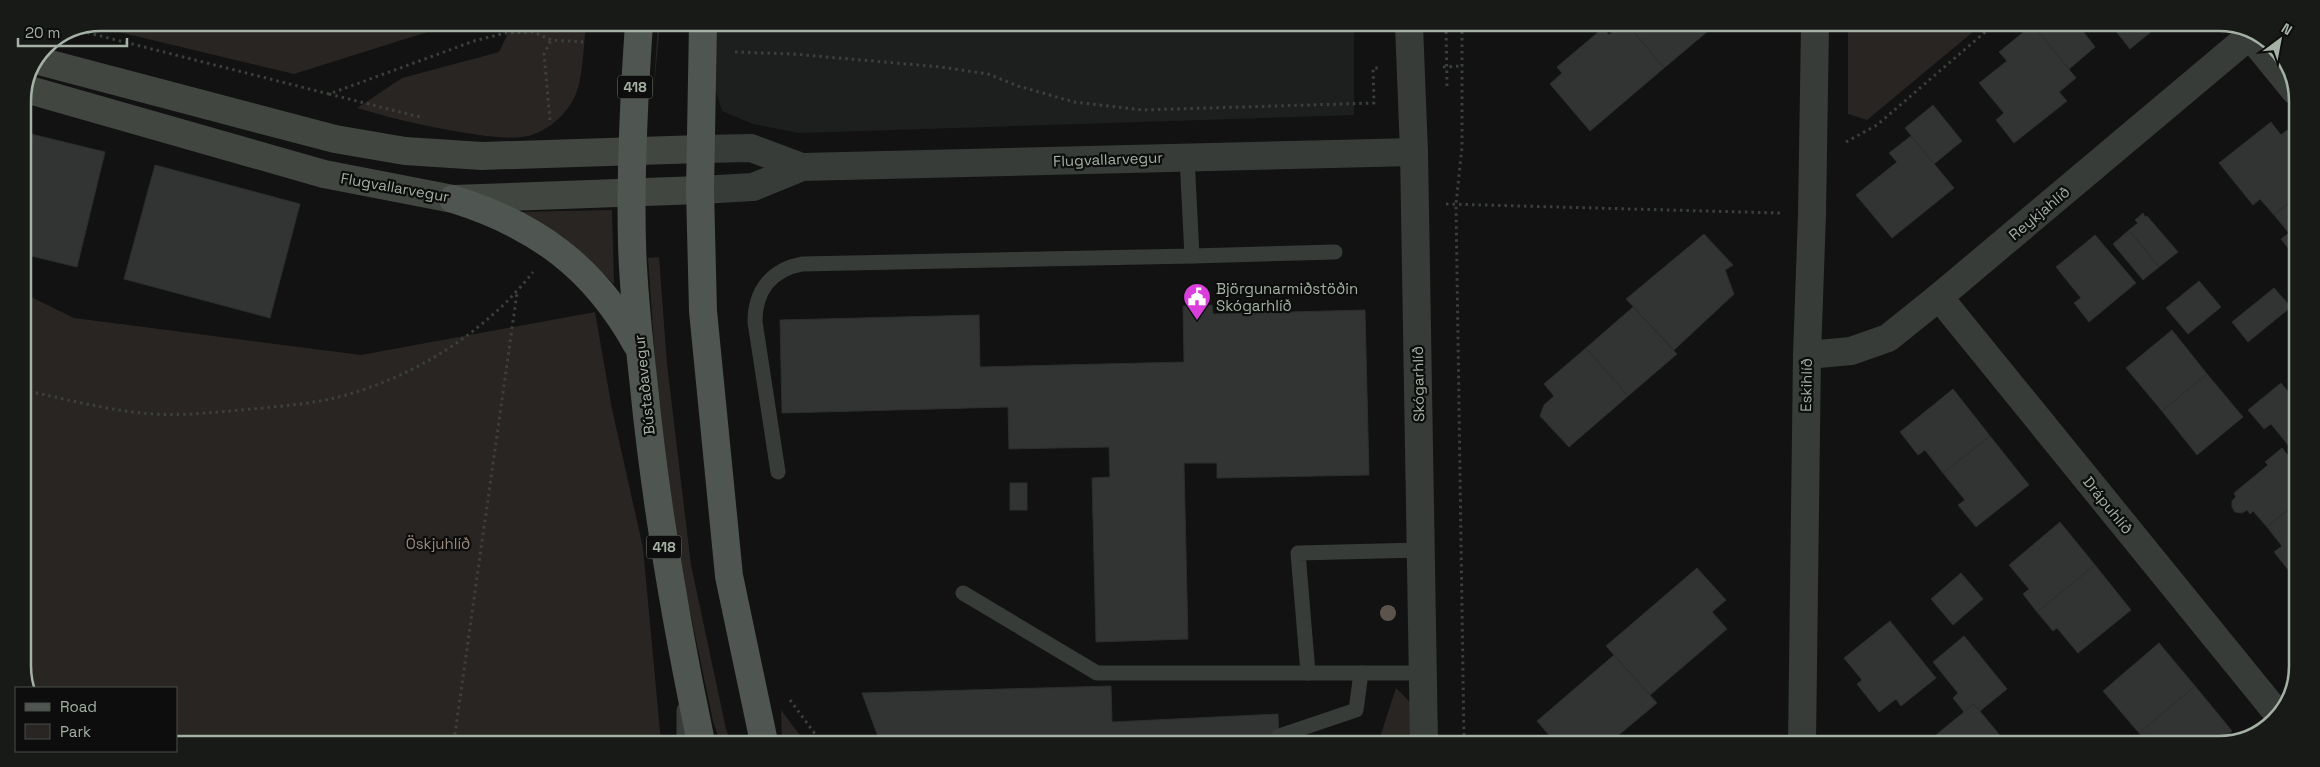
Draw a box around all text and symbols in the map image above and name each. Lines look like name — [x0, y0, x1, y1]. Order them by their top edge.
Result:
scale bar — [18, 15, 126, 47]
north arrow — [2255, 15, 2305, 65]
text: N — [2278, 19, 2296, 39]
text: 20 m — [25, 23, 60, 42]
road number: 418 — [618, 75, 652, 98]
street label: Flugvallarvegur — [1053, 148, 1164, 170]
street label: Flugvallarvegur — [339, 168, 451, 206]
street label: Reykjahlíð — [2005, 182, 2073, 244]
place label: Björgunarmiðstöðin Skógarhlíð — [1216, 279, 1358, 315]
public building icon: Björgunarmiðstöðin Skógarhlíð — [1182, 282, 1212, 321]
street label: Bústaðavegur — [629, 334, 659, 436]
street label: Skógarhlíð — [1408, 346, 1428, 422]
street label: Eskihlíð — [1796, 358, 1816, 412]
street label: Drápuhlíð — [2079, 472, 2137, 538]
park label: Öskjuhlíð — [406, 534, 470, 553]
road number: 418 — [646, 536, 682, 558]
legend — [15, 687, 178, 752]
text: Road — [60, 697, 97, 716]
text: Park — [60, 722, 91, 741]

